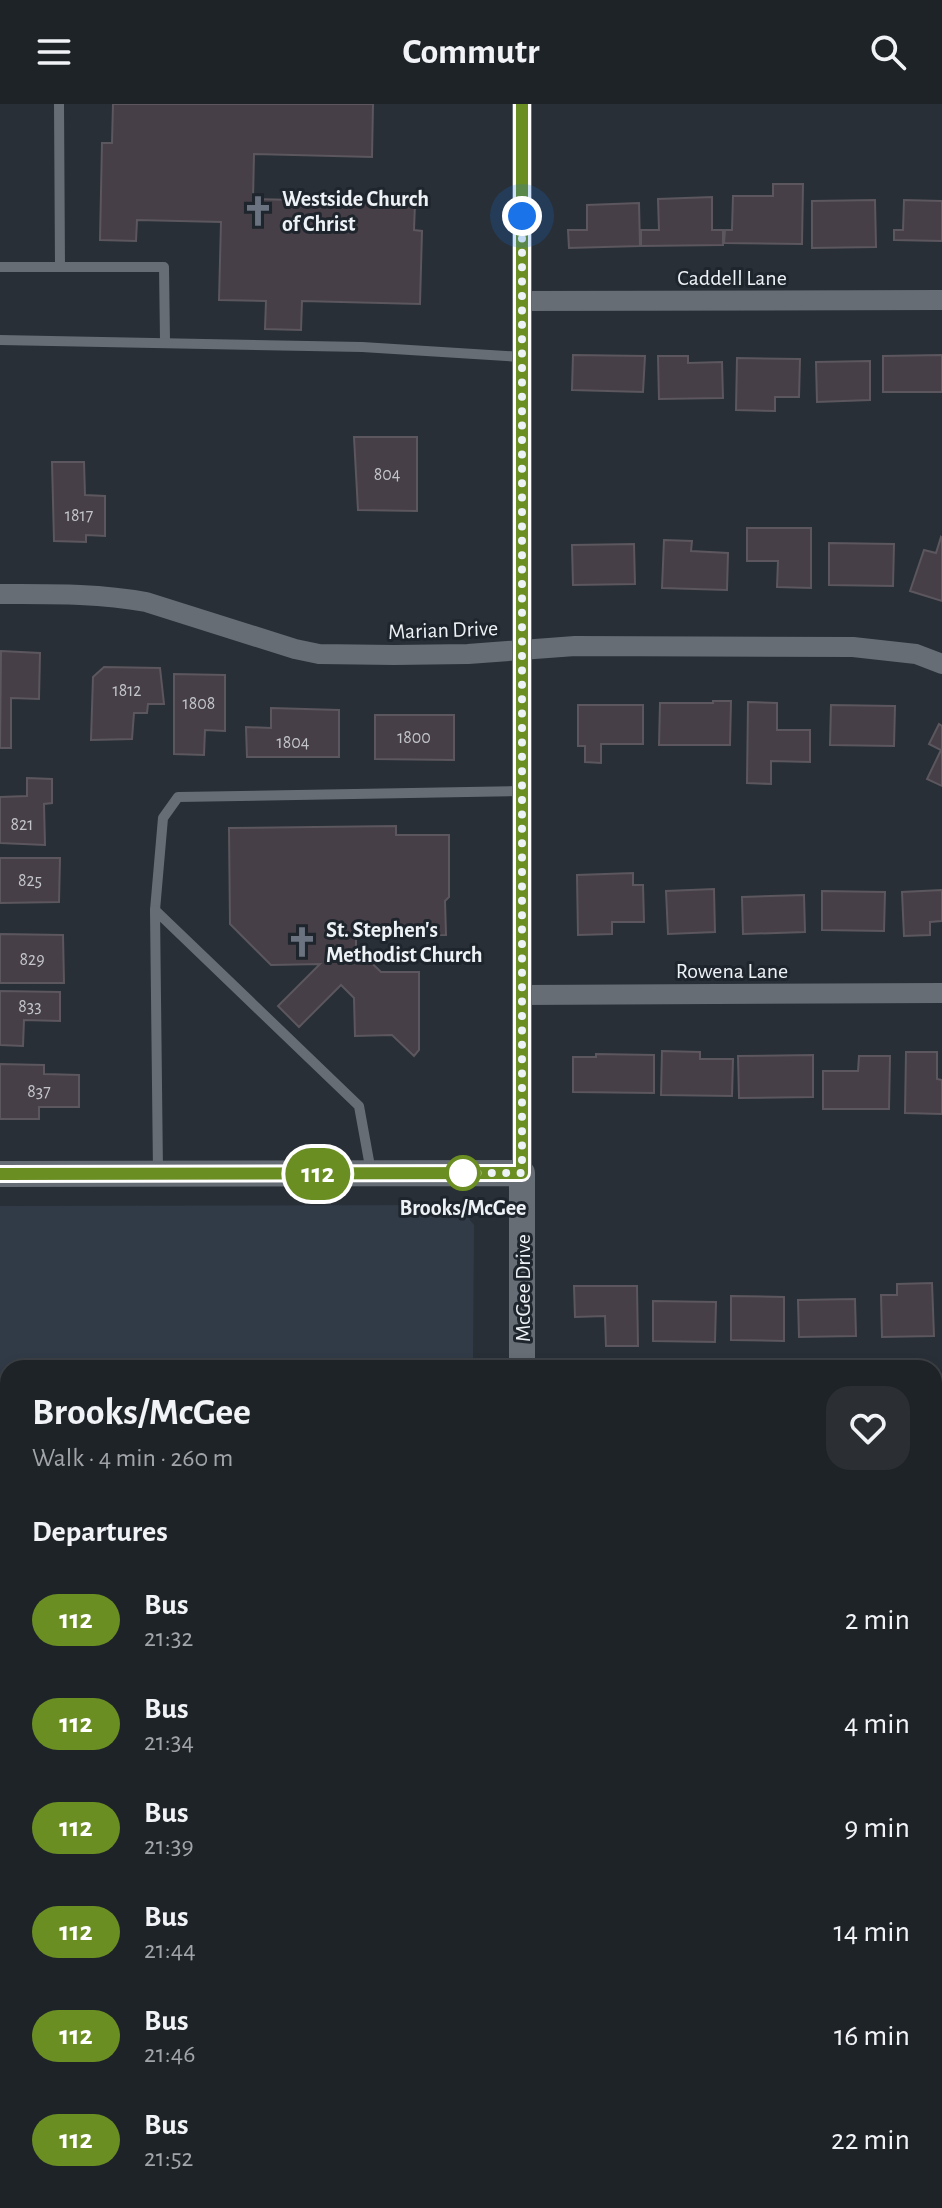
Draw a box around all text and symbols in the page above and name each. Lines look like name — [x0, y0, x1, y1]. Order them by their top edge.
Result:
icon: menu — [32, 30, 76, 74]
icon: search — [866, 30, 910, 74]
text: Commutr — [403, 34, 539, 70]
place label: Westside Church of Christ — [282, 188, 429, 235]
church icon: Westside Church of Christ — [241, 194, 275, 228]
your location — [502, 196, 542, 236]
street label: Caddell Lane — [677, 267, 787, 289]
house number: 804 — [374, 466, 401, 484]
house number: 1817 — [65, 507, 93, 525]
street label: Marian Drive — [388, 617, 498, 643]
house number: 1812 — [112, 682, 142, 700]
house number: 1808 — [183, 695, 215, 713]
house number: 1800 — [397, 729, 431, 747]
house number: 1804 — [277, 734, 310, 752]
house number: 821 — [11, 816, 33, 834]
house number: 825 — [18, 872, 42, 890]
place label: St. Stephen's Methodist Church — [326, 919, 482, 966]
church icon: St. Stephen's Methodist Church — [285, 925, 319, 959]
house number: 829 — [19, 951, 45, 969]
street label: Rowena Lane — [676, 960, 788, 982]
house number: 833 — [18, 998, 42, 1016]
house number: 837 — [27, 1083, 51, 1101]
line badge: 112 — [272, 1148, 364, 1200]
marker: Brooks/McGee — [446, 1156, 480, 1190]
text: 112 — [301, 1160, 335, 1188]
place label: Brooks/McGee — [400, 1197, 526, 1219]
street label: McGee Drive — [512, 1234, 534, 1342]
button: heart — [826, 1386, 910, 1470]
text: Brooks/McGee — [32, 1394, 251, 1432]
text: Walk · 4 min · 260 m — [32, 1445, 233, 1471]
text: Departures — [32, 1517, 168, 1547]
text: Bus — [144, 1590, 189, 1620]
text: 2 min — [845, 1605, 910, 1635]
text: 112 — [59, 1606, 93, 1634]
text: 21:32 — [144, 1625, 193, 1651]
text: Bus — [144, 1694, 189, 1724]
text: 4 min — [844, 1709, 910, 1739]
text: 112 — [59, 1710, 93, 1738]
text: 21:34 — [144, 1729, 194, 1755]
text: Bus — [144, 1798, 189, 1828]
text: 9 min — [844, 1813, 910, 1843]
text: 112 — [59, 1814, 93, 1842]
text: 21:39 — [144, 1833, 194, 1859]
text: Bus — [144, 1902, 189, 1932]
text: 14 min — [834, 1917, 910, 1947]
text: 112 — [59, 1918, 93, 1946]
text: 21:44 — [144, 1937, 196, 1963]
text: Bus — [144, 2006, 189, 2036]
text: 16 min — [834, 2021, 910, 2051]
text: 112 — [59, 2022, 93, 2050]
text: 21:46 — [144, 2041, 195, 2067]
text: Bus — [144, 2110, 189, 2140]
text: 22 min — [831, 2125, 910, 2155]
text: 112 — [59, 2126, 93, 2154]
text: 21:52 — [144, 2145, 193, 2171]

